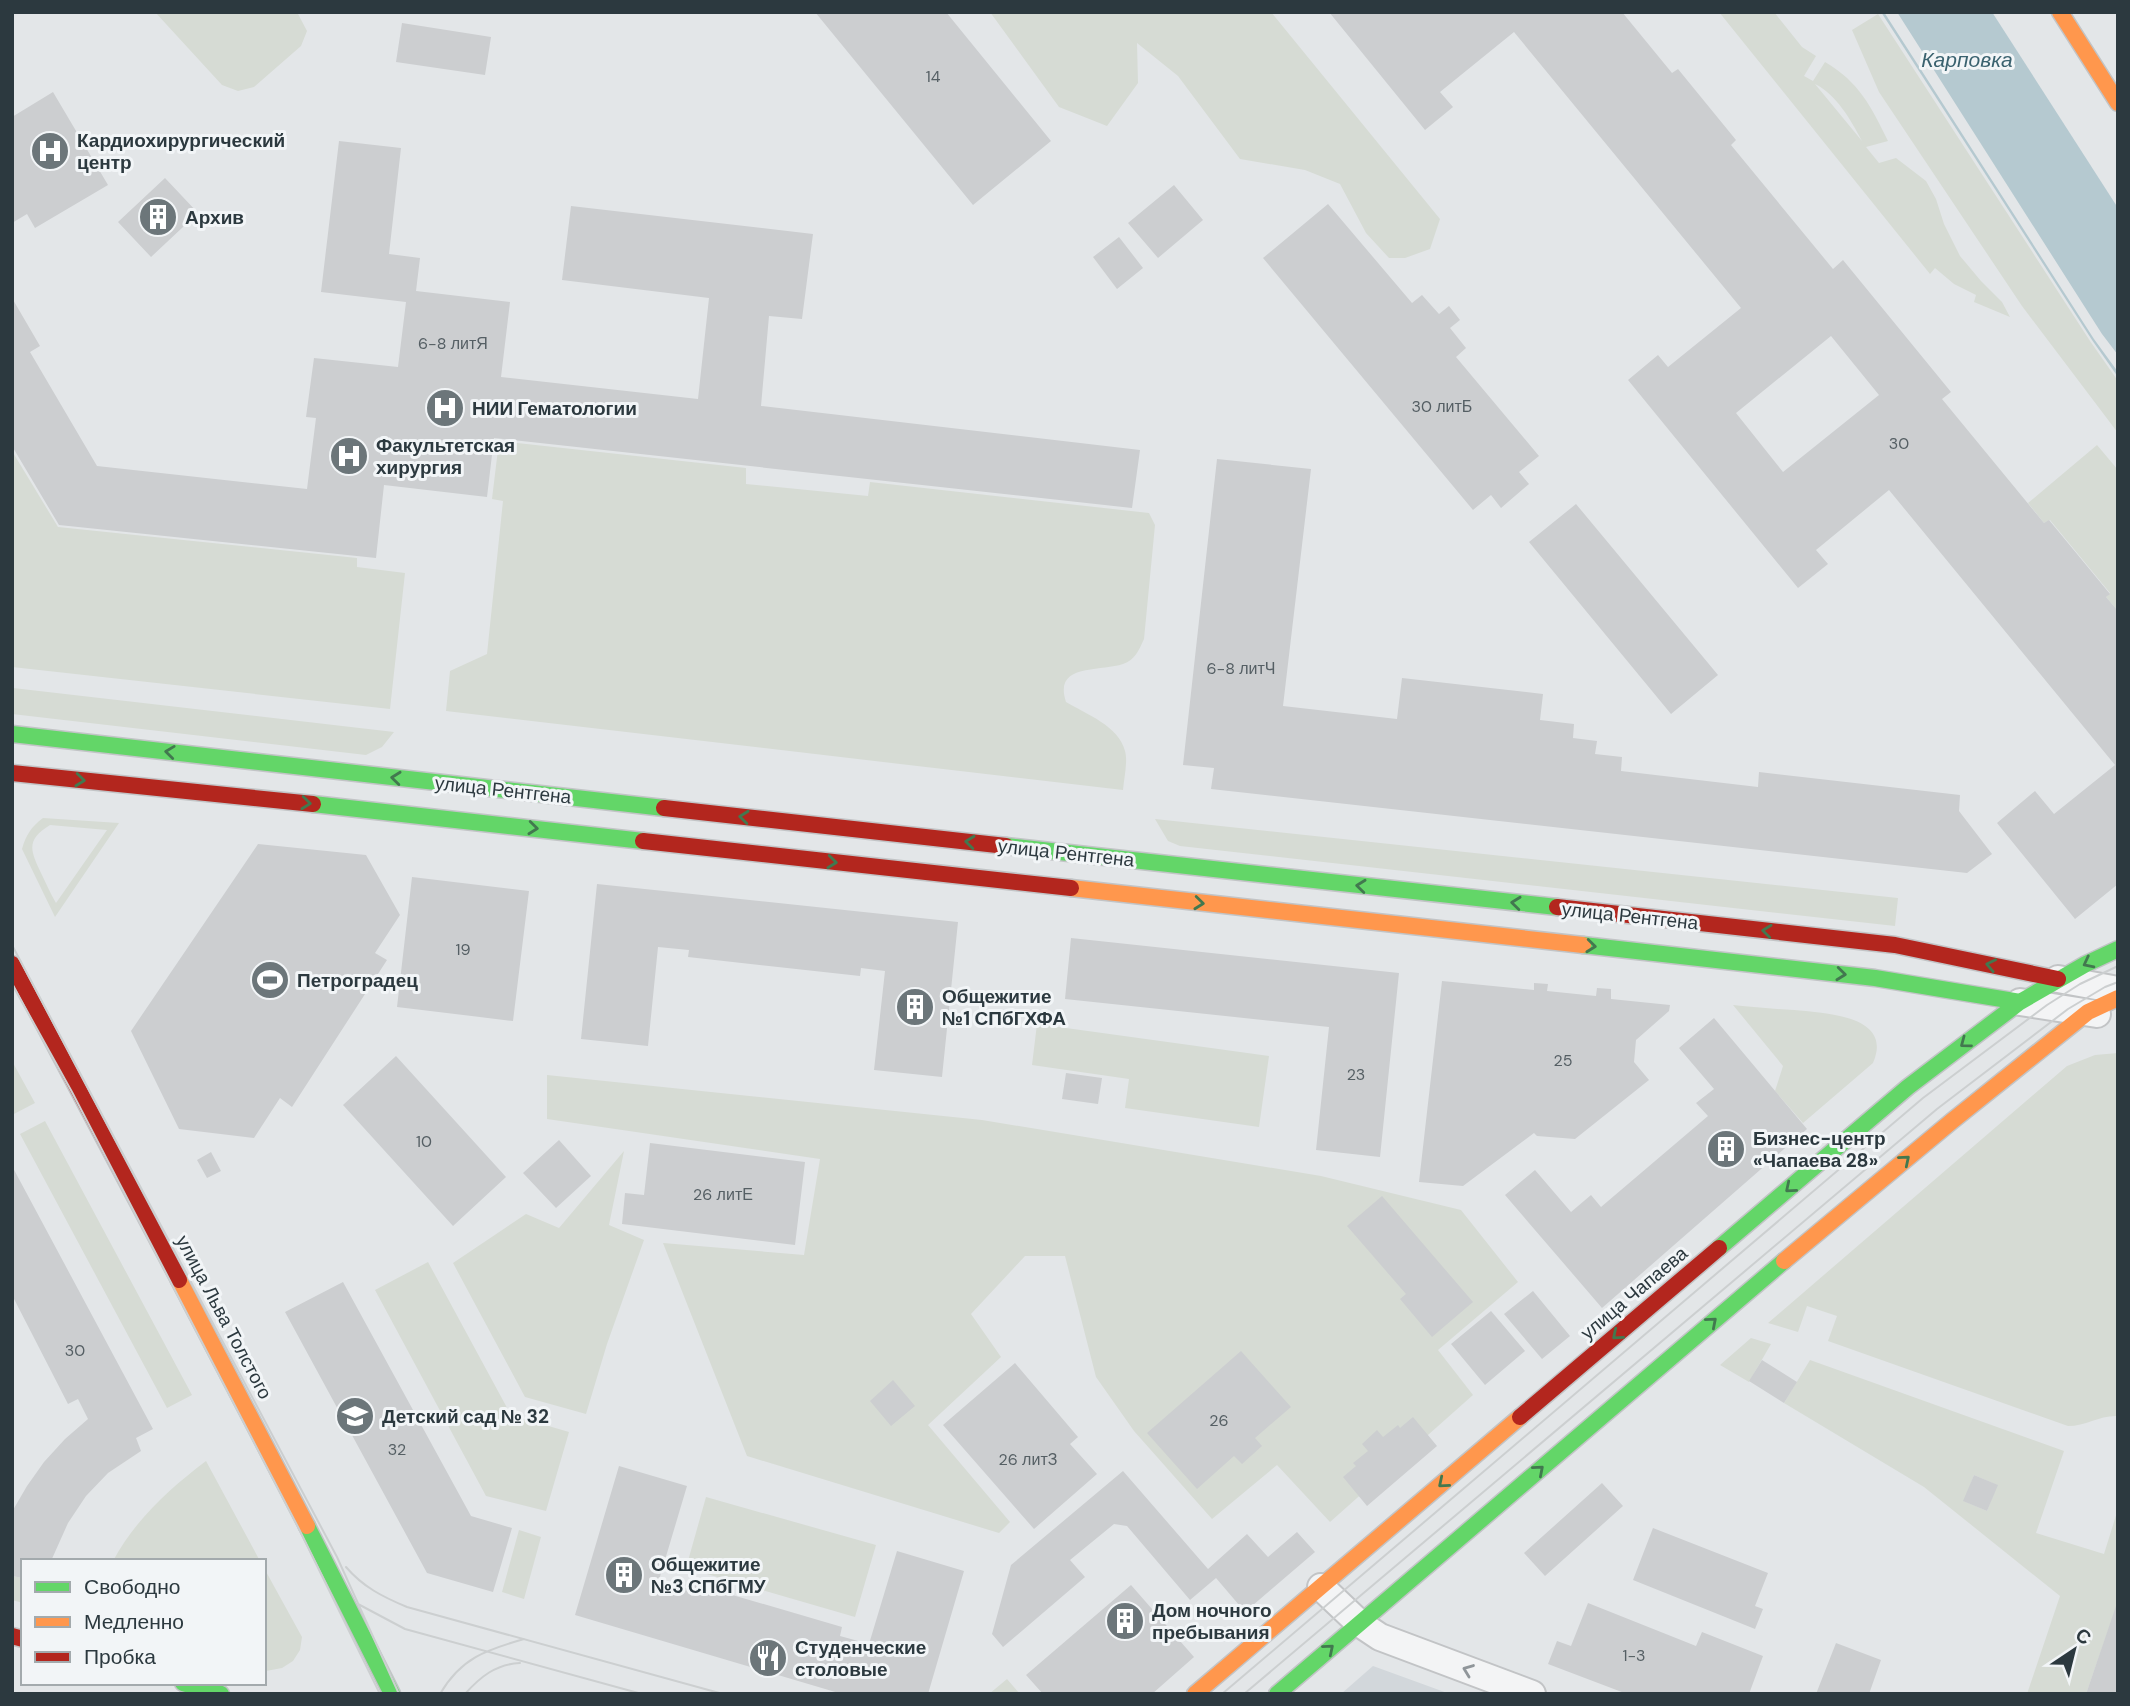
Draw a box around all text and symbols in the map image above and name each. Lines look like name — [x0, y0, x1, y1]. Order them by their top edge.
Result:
water label: Карповка — [1921, 46, 2013, 74]
house number: 14 — [926, 66, 941, 87]
place label: Кардиохирургический центр — [77, 128, 285, 175]
hospital icon: Кардиохирургический центр — [29, 130, 71, 172]
building icon: Архив — [137, 196, 179, 238]
place label: Архив — [185, 205, 244, 230]
house number: 6-8 литЯ — [418, 333, 488, 354]
hospital icon: НИИ Гематологии — [424, 387, 466, 429]
place label: НИИ Гематологии — [472, 396, 637, 421]
house number: 30 литБ — [1412, 396, 1472, 417]
place label: Факультетская хирургия — [376, 433, 515, 480]
house number: 30 — [1889, 433, 1909, 454]
hospital icon: Факультетская хирургия — [328, 435, 370, 477]
house number: 6-8 литЧ — [1207, 658, 1275, 679]
one-way arrow — [164, 745, 176, 760]
street label: улица Рентгена — [434, 770, 573, 810]
one-way arrow — [390, 771, 402, 786]
one-way arrow — [75, 772, 86, 787]
one-way arrow — [301, 796, 312, 811]
one-way arrow — [738, 810, 749, 825]
one-way arrow — [527, 821, 538, 836]
street label: улица Рентгена — [997, 833, 1136, 873]
one-way arrow — [964, 834, 976, 849]
one-way arrow — [826, 854, 837, 869]
one-way arrow — [1355, 878, 1367, 893]
one-way arrow — [1193, 896, 1205, 911]
one-way arrow — [1511, 896, 1522, 911]
street label: улица Рентгена — [1561, 896, 1700, 936]
one-way arrow — [1761, 923, 1773, 938]
house number: 19 — [455, 939, 471, 960]
one-way arrow — [1585, 939, 1596, 954]
one-way arrow — [2083, 955, 2095, 969]
sports icon: Петроградец — [249, 959, 291, 1001]
one-way arrow — [1986, 959, 1998, 974]
one-way arrow — [1836, 966, 1847, 981]
place label: Петроградец — [297, 968, 418, 993]
place label: Общежитие №1 СПбГХФА — [942, 984, 1066, 1031]
building icon: Общежитие №1 СПбГХФА — [894, 986, 936, 1028]
one-way arrow — [1961, 1035, 1973, 1048]
house number: 25 — [1554, 1050, 1572, 1071]
house number: 23 — [1347, 1064, 1365, 1085]
place label: Бизнес-центр «Чапаева 28» — [1753, 1126, 1886, 1173]
building icon: Бизнес-центр «Чапаева 28» — [1705, 1128, 1747, 1170]
house number: 10 — [416, 1131, 432, 1152]
one-way arrow — [1896, 1156, 1909, 1168]
one-way arrow — [1785, 1180, 1798, 1192]
house number: 26 литЕ — [693, 1184, 753, 1205]
street label: улица Льва Толстого — [170, 1231, 278, 1403]
street label: улица Чапаева — [1575, 1241, 1693, 1345]
one-way arrow — [1703, 1318, 1716, 1330]
one-way arrow — [1612, 1327, 1625, 1339]
house number: 30 — [65, 1340, 85, 1361]
school or university icon: Детский сад № 32 — [334, 1395, 376, 1437]
place label: Детский сад № 32 — [382, 1404, 549, 1429]
house number: 26 — [1209, 1410, 1229, 1431]
house number: 32 — [388, 1439, 406, 1460]
house number: 26 литЗ — [999, 1449, 1057, 1470]
one-way arrow — [1530, 1466, 1543, 1478]
one-way arrow — [1439, 1474, 1451, 1487]
place label: Общежитие №3 СПбГМУ — [651, 1552, 766, 1599]
building icon: Общежитие №3 СПбГМУ — [603, 1554, 645, 1596]
legend — [21, 1559, 266, 1685]
text: Свободно — [84, 1573, 181, 1601]
place label: Дом ночного пребывания — [1152, 1598, 1272, 1645]
building icon: Дом ночного пребывания — [1104, 1600, 1146, 1642]
text: Медленно — [84, 1608, 184, 1636]
north arrow — [2039, 1615, 2109, 1685]
text: С — [2071, 1622, 2096, 1651]
place label: Студенческие столовые — [795, 1635, 926, 1682]
restaurant icon: Студенческие столовые — [747, 1637, 789, 1679]
text: Пробка — [84, 1643, 156, 1671]
one-way arrow — [1320, 1645, 1333, 1657]
house number: 1-3 — [1622, 1645, 1646, 1666]
one-way arrow — [1462, 1664, 1474, 1678]

